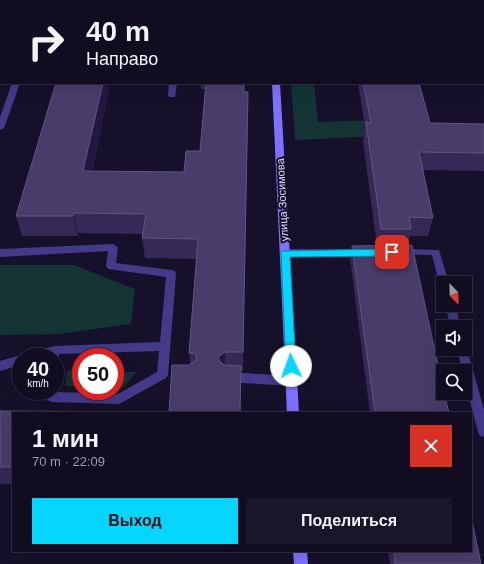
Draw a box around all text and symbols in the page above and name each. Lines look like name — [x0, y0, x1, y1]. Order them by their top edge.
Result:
icon: right — [20, 16, 72, 68]
text: 40 m — [86, 16, 150, 47]
text: Направо — [86, 49, 158, 69]
street label: улица Зосимова — [274, 157, 290, 242]
pin — [375, 235, 409, 269]
icon: arrive — [381, 241, 403, 263]
north arrow — [436, 276, 472, 312]
map controls — [436, 276, 472, 400]
button: sound — [436, 320, 472, 356]
position arrow — [270, 345, 312, 387]
speed limit sign: 50 — [72, 348, 124, 400]
text: 40 — [27, 358, 49, 380]
button: search — [436, 364, 472, 400]
text: km/h — [27, 378, 49, 389]
text: 1 мин — [32, 425, 99, 452]
button: close — [410, 425, 452, 467]
text: 70 m · 22:09 — [32, 454, 105, 469]
button: Выход — [32, 498, 238, 544]
button: Поделиться — [246, 498, 452, 544]

